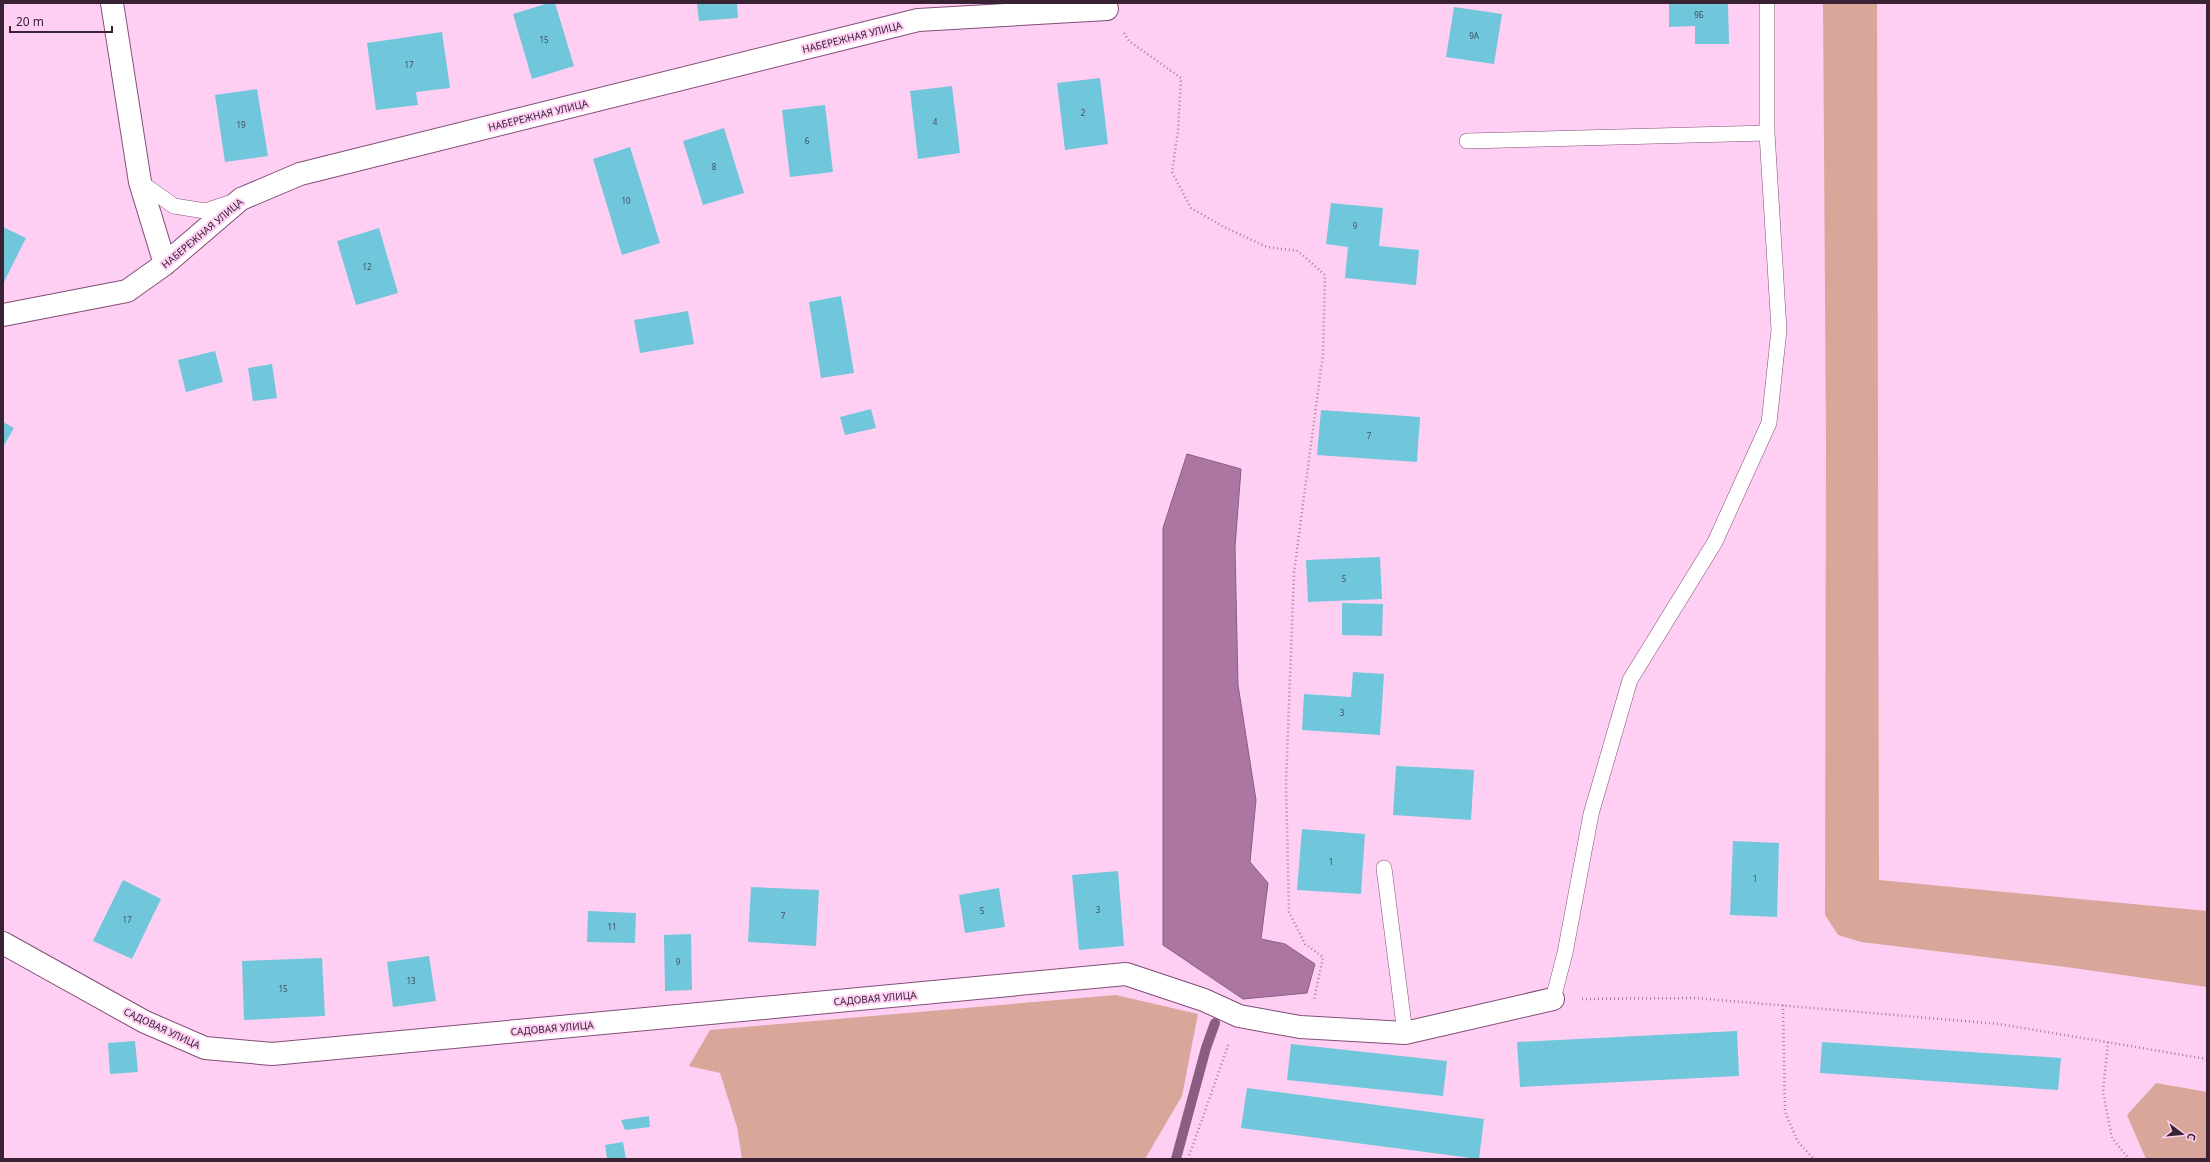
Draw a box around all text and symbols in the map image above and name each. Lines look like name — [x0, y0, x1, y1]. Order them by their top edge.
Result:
scale bar — [10, 8, 112, 34]
house number: 9Б — [1694, 9, 1704, 20]
text: 20 m — [16, 13, 44, 30]
street label: НАБЕРЕЖНАЯ УЛИЦА — [801, 18, 904, 56]
house number: 9А — [1469, 30, 1480, 41]
house number: 15 — [539, 34, 549, 45]
house number: 17 — [404, 59, 414, 70]
street label: НАБЕРЕЖНАЯ УЛИЦА — [487, 96, 590, 134]
house number: 2 — [1081, 107, 1086, 118]
house number: 4 — [933, 116, 938, 127]
house number: 19 — [236, 119, 246, 130]
house number: 6 — [805, 135, 810, 146]
house number: 8 — [712, 161, 717, 172]
street label: НАБЕРЕЖНАЯ УЛИЦА — [158, 194, 246, 271]
house number: 10 — [621, 195, 631, 206]
house number: 9 — [1353, 220, 1358, 231]
house number: 12 — [362, 261, 372, 272]
house number: 7 — [1367, 430, 1372, 441]
house number: 5 — [1342, 573, 1347, 584]
house number: 3 — [1340, 707, 1345, 718]
house number: 1 — [1329, 856, 1333, 867]
house number: 1 — [1753, 873, 1757, 884]
house number: 3 — [1096, 904, 1101, 915]
house number: 5 — [980, 905, 985, 916]
house number: 7 — [781, 910, 786, 921]
house number: 17 — [122, 914, 132, 925]
house number: 11 — [607, 921, 617, 932]
house number: 9 — [676, 956, 681, 967]
house number: 13 — [406, 975, 416, 986]
house number: 15 — [278, 983, 288, 994]
street label: САДОВАЯ УЛИЦА — [833, 987, 918, 1009]
street label: САДОВАЯ УЛИЦА — [121, 1004, 203, 1052]
street label: САДОВАЯ УЛИЦА — [510, 1017, 595, 1039]
north arrow — [2162, 1114, 2202, 1154]
text: С — [2184, 1131, 2200, 1142]

